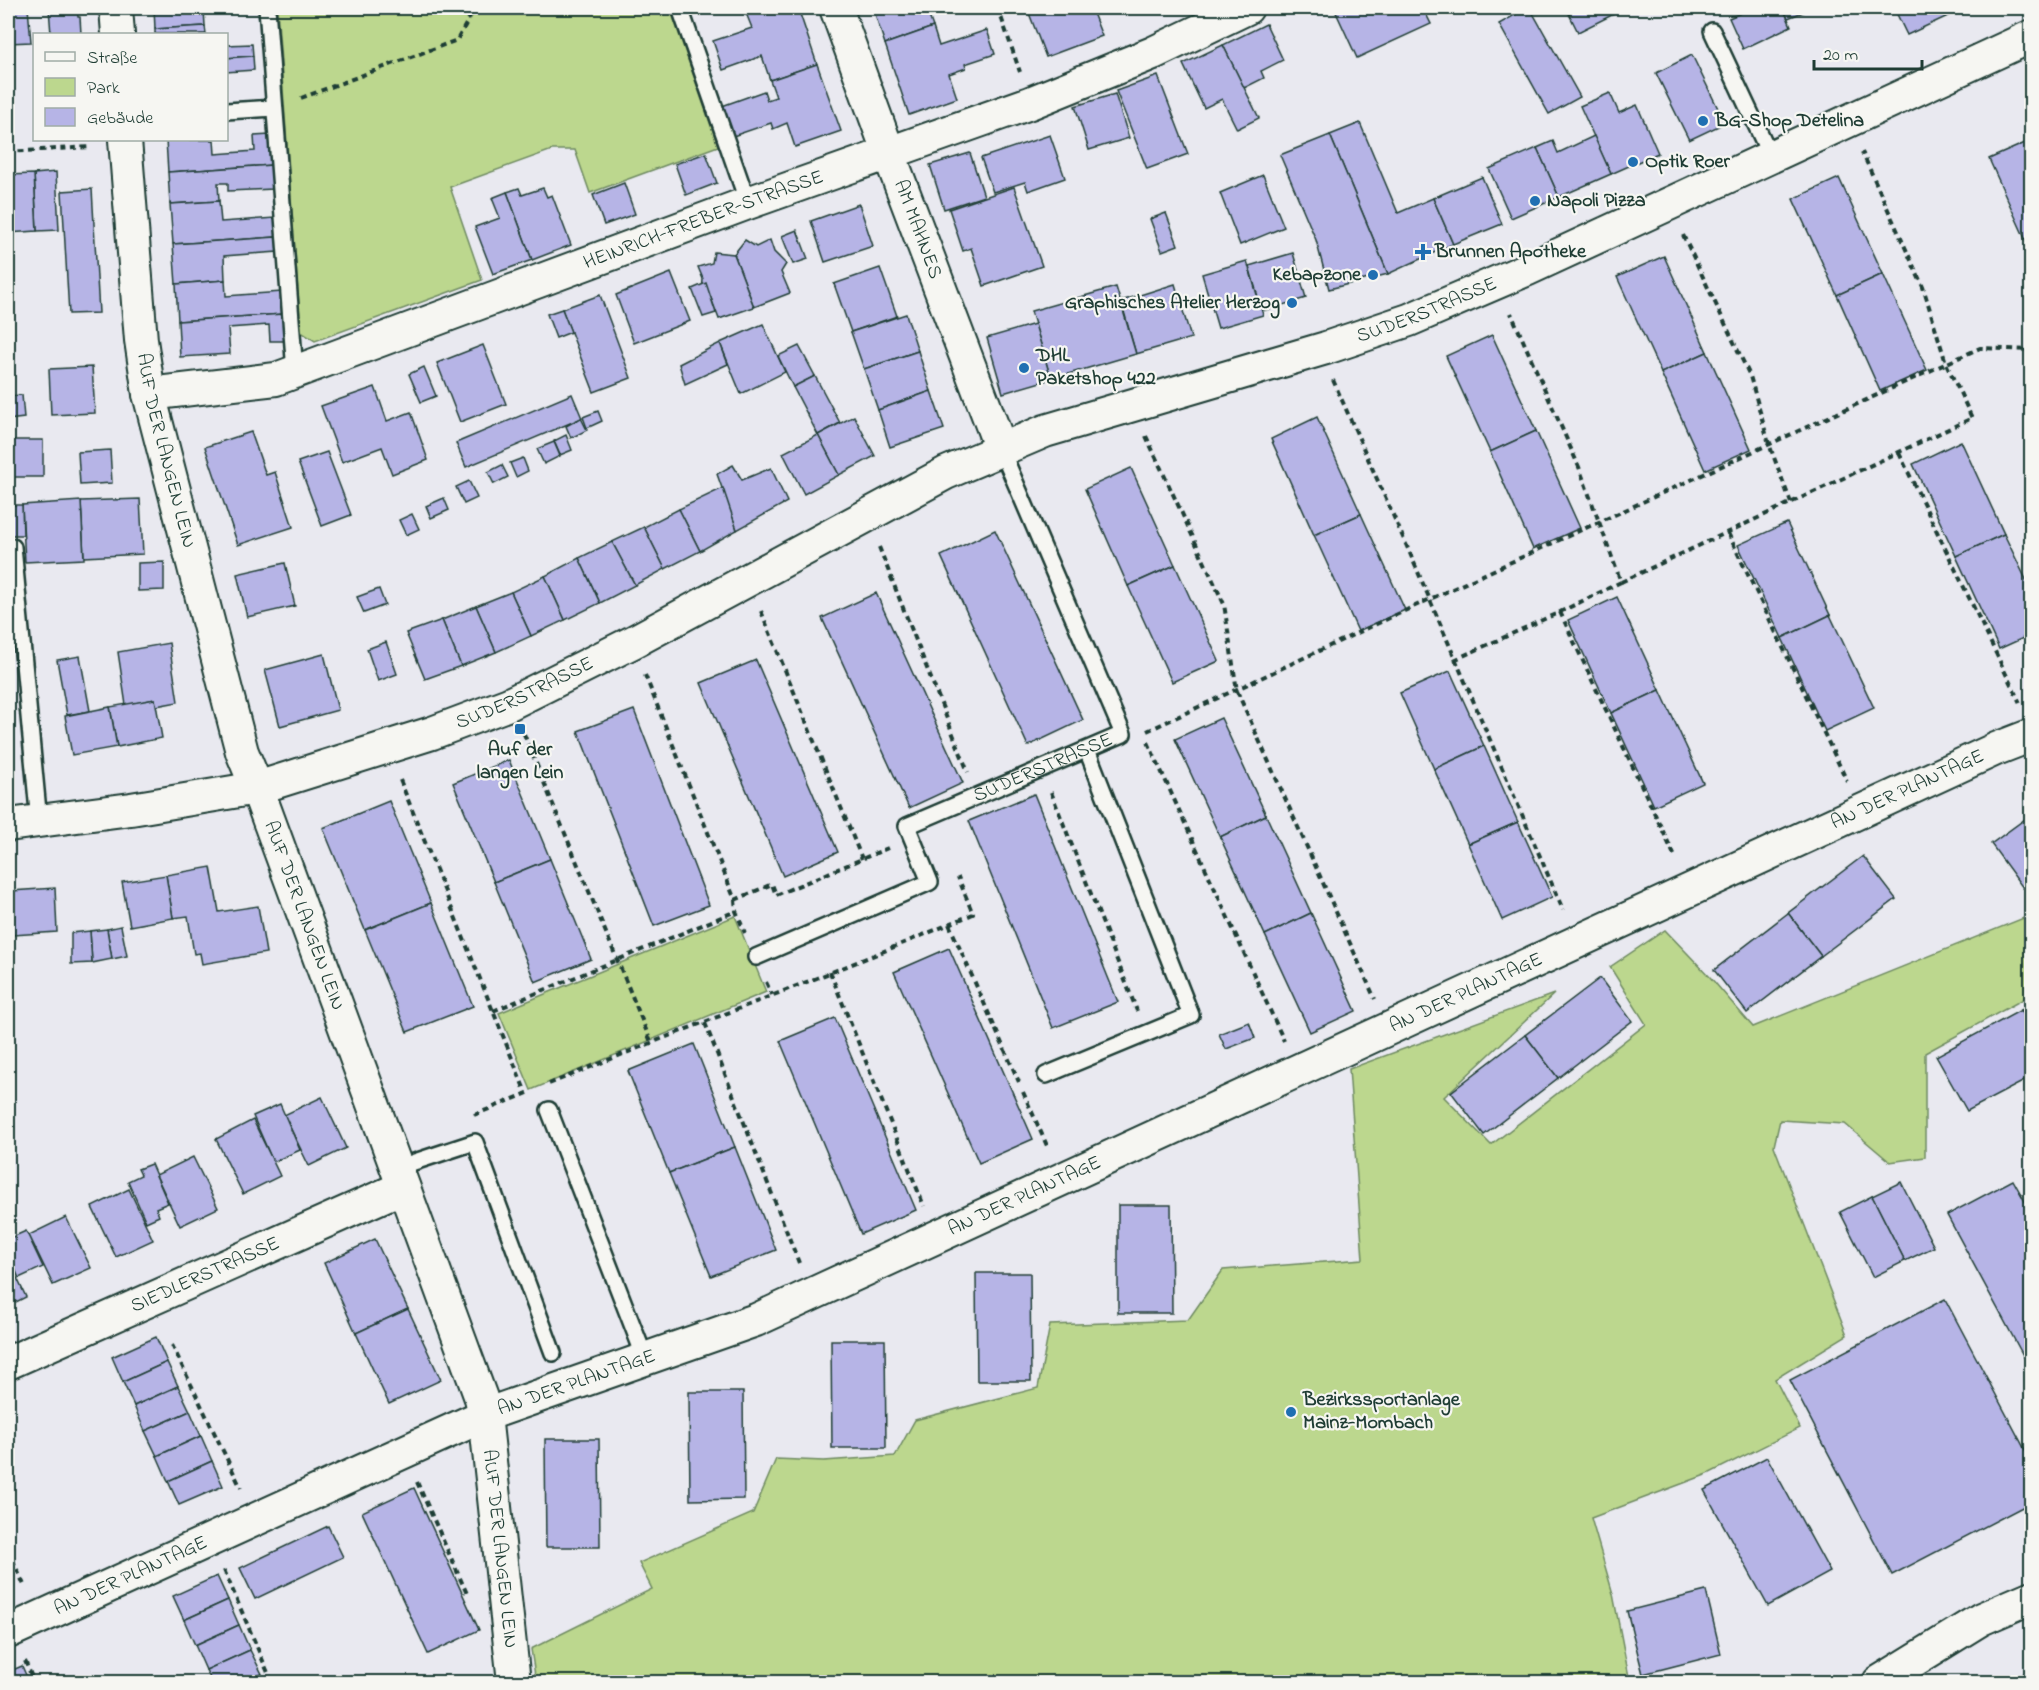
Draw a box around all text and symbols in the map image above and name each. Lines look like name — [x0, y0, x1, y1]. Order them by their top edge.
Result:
legend — [33, 33, 228, 141]
scale bar — [1814, 33, 1922, 71]
text: 20 m — [1823, 43, 1858, 69]
text: Straße — [87, 46, 138, 72]
text: Park — [87, 76, 120, 102]
text: Gebäude — [87, 106, 154, 132]
place label: BG-Shop Detelina — [1714, 107, 1864, 136]
marker: BG-Shop Detelina — [1696, 114, 1710, 128]
place label: Optik Roer — [1645, 148, 1731, 177]
marker: Optik Roer — [1626, 155, 1640, 169]
street label: HEINRICH-FREBER-STRASSE — [579, 163, 827, 278]
street label: AM MAHNES — [886, 176, 950, 283]
place label: Napoli Pizza — [1547, 187, 1646, 216]
marker: Napoli Pizza — [1528, 194, 1542, 208]
place label: Brunnen Apotheke — [1434, 238, 1587, 267]
marker: Brunnen Apotheke — [1416, 245, 1430, 259]
place label: Kebapzone — [1273, 261, 1362, 290]
marker: Kebapzone — [1366, 268, 1380, 282]
street label: SUDERSTRASSE — [1353, 269, 1502, 351]
place label: Graphisches Atelier Herzog — [1065, 289, 1280, 319]
marker: Graphisches Atelier Herzog — [1285, 296, 1299, 310]
place label: DHL Paketshop 422 — [1035, 342, 1156, 394]
street label: AUF DER LANGEN LEIN — [129, 351, 203, 551]
marker: DHL Paketshop 422 — [1017, 361, 1031, 375]
street label: SUDERSTRASSE — [452, 649, 599, 737]
marker: Auf der langen Lein — [513, 722, 527, 736]
street label: SUDERSTRASSE — [969, 726, 1117, 811]
place label: Auf der langen Lein — [477, 736, 563, 789]
street label: AN DER PLANTAGE — [1826, 742, 1989, 838]
street label: AUF DER LANGEN LEIN — [256, 817, 352, 1014]
street label: AN DER PLANTAGE — [1385, 945, 1547, 1041]
street label: AN DER PLANTAGE — [943, 1148, 1106, 1244]
street label: SIEDLERSTRASSE — [126, 1229, 284, 1321]
street label: AN DER PLANTAGE — [493, 1342, 660, 1424]
place label: Bezirkssportanlage Mainz-Mombach — [1302, 1386, 1461, 1438]
marker: Bezirkssportanlage Mainz-Mombach — [1284, 1405, 1298, 1419]
street label: AUF DER LANGEN LEIN — [474, 1448, 525, 1650]
street label: AN DER PLANTAGE — [49, 1529, 212, 1624]

